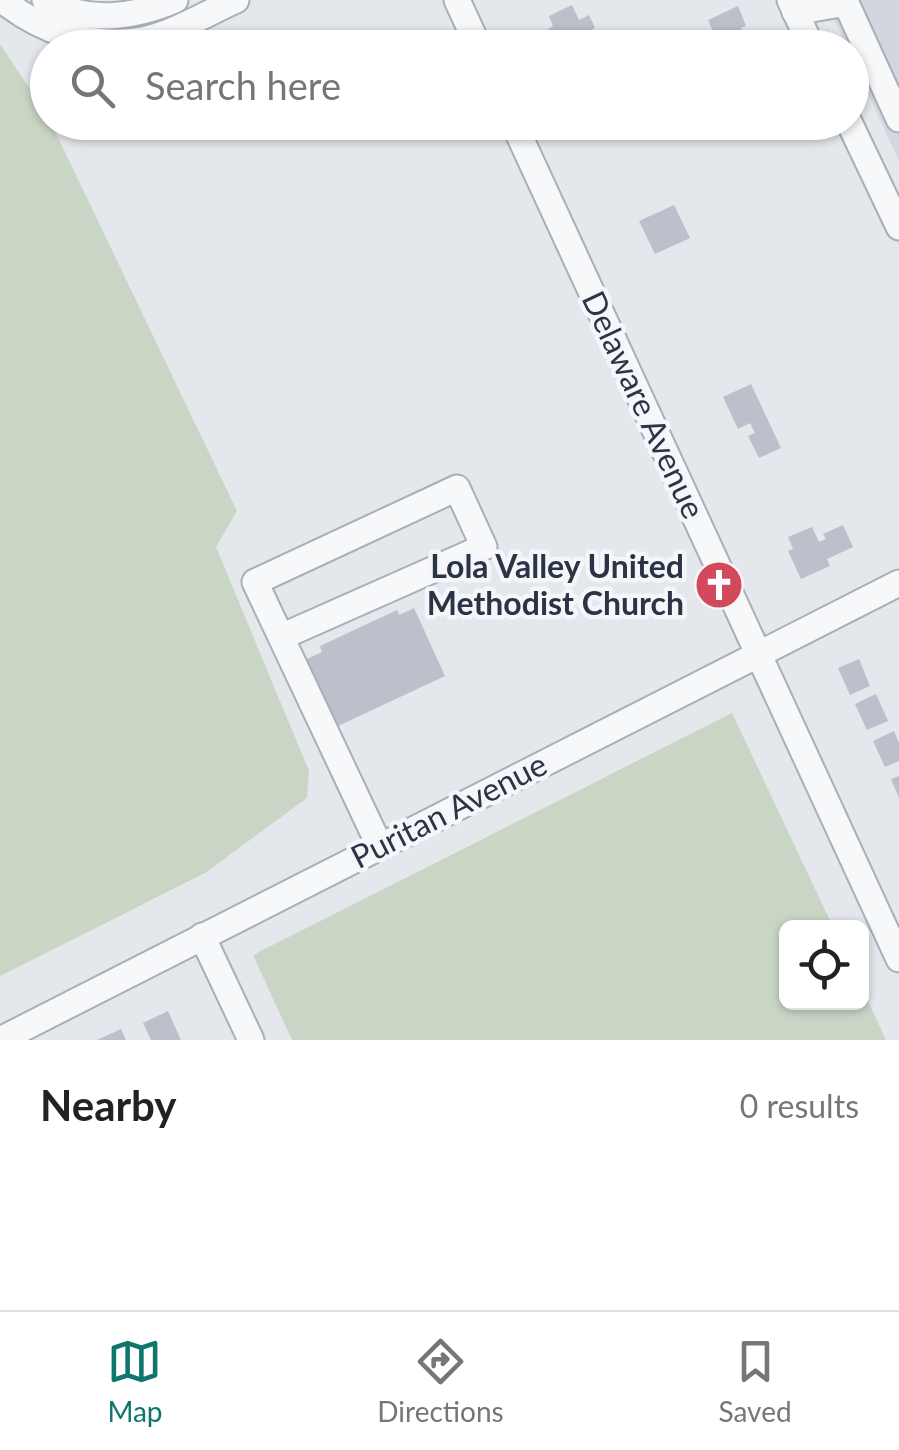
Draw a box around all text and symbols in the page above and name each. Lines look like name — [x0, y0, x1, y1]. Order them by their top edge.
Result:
search box — [30, 30, 869, 140]
icon: search — [65, 58, 120, 113]
text: Search here — [145, 62, 341, 108]
street label: Delaware Avenue — [575, 285, 714, 524]
place label: Lola Valley United Methodist Church — [427, 546, 684, 622]
church icon: Lola Valley United Methodist Church — [693, 559, 745, 611]
street label: Puritan Avenue — [344, 744, 553, 876]
map controls — [779, 920, 869, 1010]
button: locate — [779, 920, 869, 1010]
text: Nearby — [40, 1080, 177, 1130]
text: 0 results — [740, 1086, 859, 1125]
tab: Map — [107, 1334, 163, 1428]
tab: Directions — [377, 1334, 504, 1428]
tab: Saved — [718, 1334, 792, 1428]

